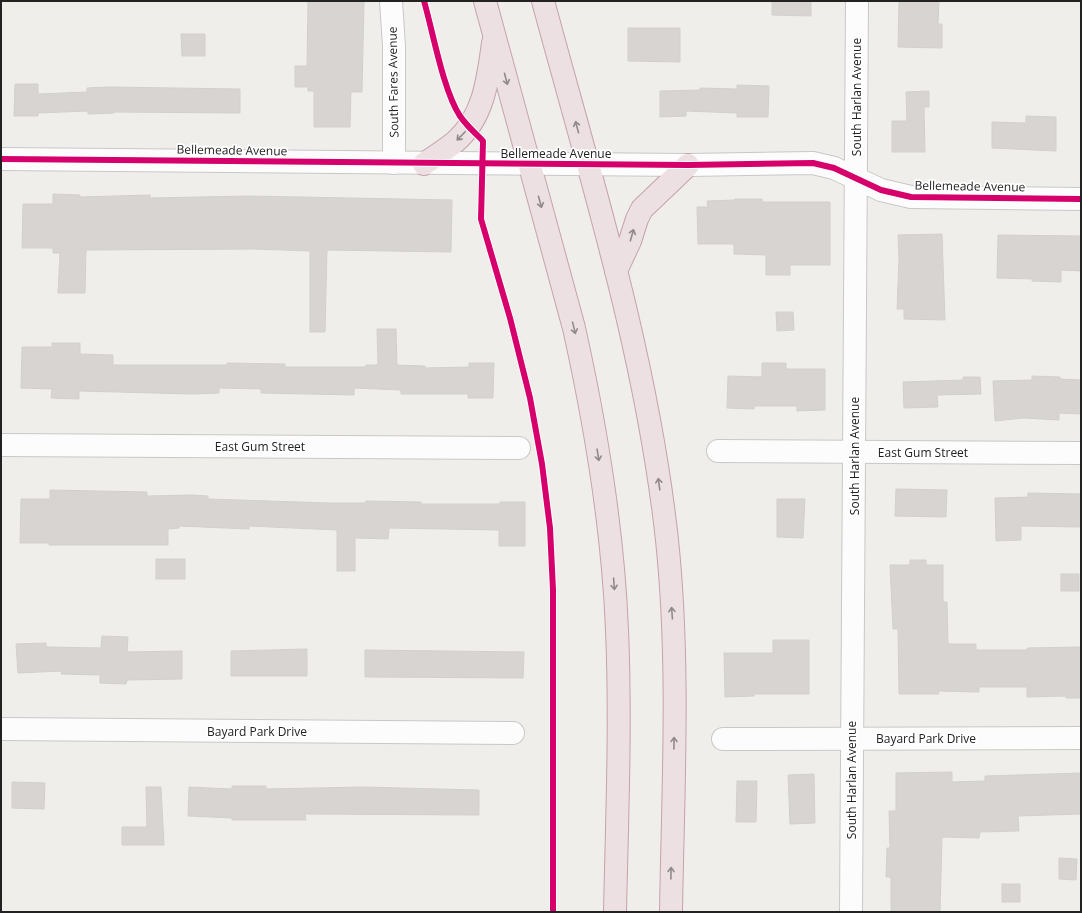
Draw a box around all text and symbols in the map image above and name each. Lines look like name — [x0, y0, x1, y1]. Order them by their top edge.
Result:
street label: South Fares Avenue — [384, 26, 402, 138]
street label: South Harlan Avenue — [848, 38, 865, 156]
one-way arrow — [503, 72, 511, 85]
one-way arrow — [573, 120, 580, 133]
one-way arrow — [456, 131, 466, 141]
street label: Bellemeade Avenue — [176, 141, 288, 159]
street label: Bellemeade Avenue — [501, 145, 612, 162]
street label: Bellemeade Avenue — [914, 177, 1026, 195]
one-way arrow — [537, 195, 544, 208]
one-way arrow — [629, 229, 636, 242]
one-way arrow — [570, 321, 578, 334]
street label: South Harlan Avenue — [846, 397, 863, 515]
street label: East Gum Street — [215, 438, 305, 455]
street label: East Gum Street — [878, 444, 968, 461]
one-way arrow — [594, 448, 602, 461]
one-way arrow — [655, 478, 663, 491]
one-way arrow — [610, 577, 617, 590]
one-way arrow — [669, 607, 676, 620]
street label: South Harlan Avenue — [843, 721, 860, 839]
street label: Bayard Park Drive — [207, 723, 307, 740]
street label: Bayard Park Drive — [876, 730, 976, 747]
one-way arrow — [670, 737, 677, 750]
one-way arrow — [667, 867, 675, 880]

